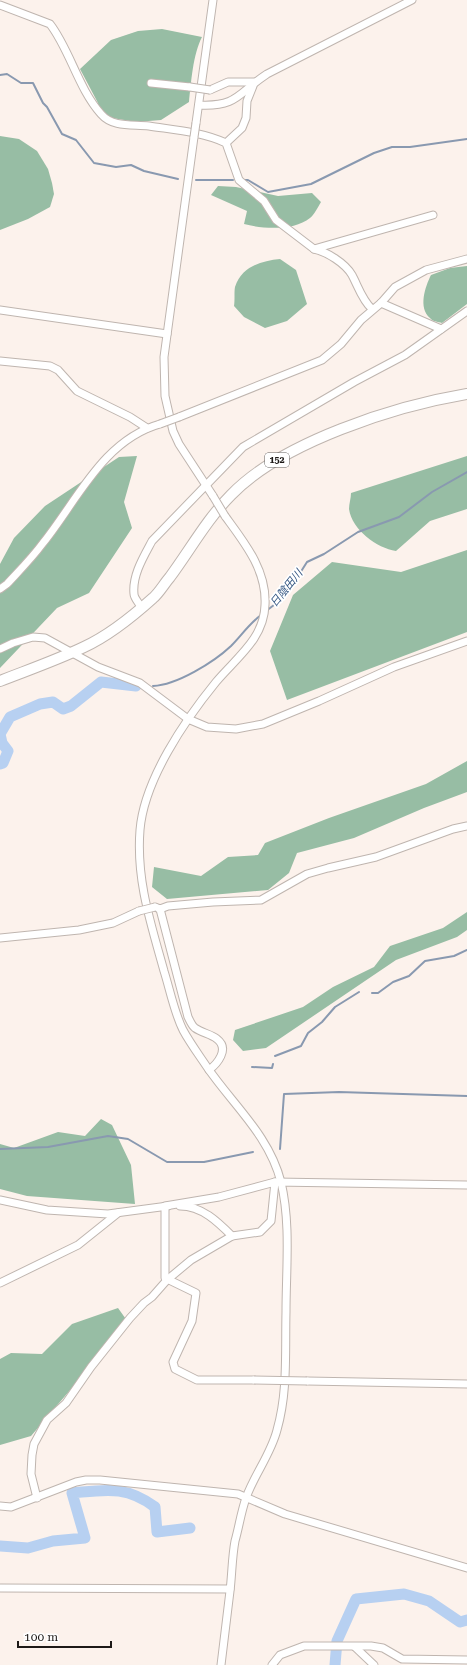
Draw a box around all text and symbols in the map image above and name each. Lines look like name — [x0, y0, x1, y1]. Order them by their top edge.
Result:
road number: 152 — [265, 453, 289, 467]
water label: 日陰田川 — [267, 566, 306, 610]
scale bar — [18, 1623, 111, 1649]
text: 100 m — [24, 1630, 58, 1644]

